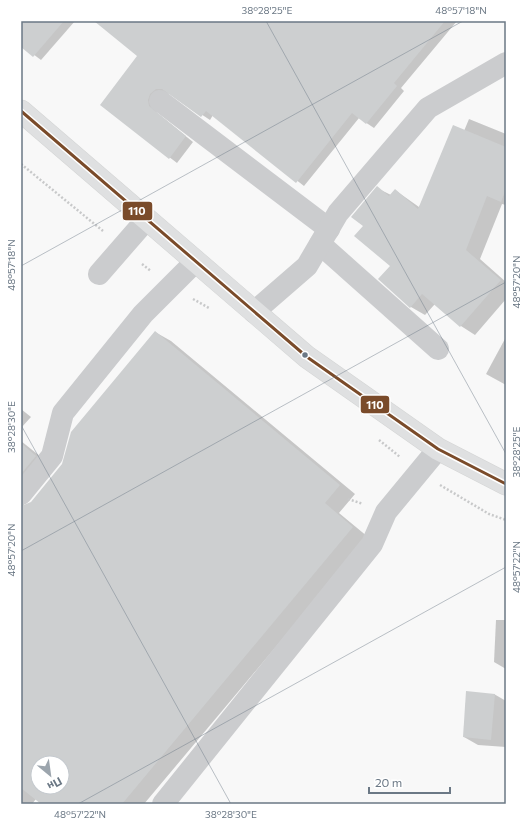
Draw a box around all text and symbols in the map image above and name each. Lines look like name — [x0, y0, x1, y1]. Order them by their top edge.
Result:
text: 38°28'25"E — [241, 4, 293, 16]
text: 48°57'18"N — [435, 4, 487, 16]
line badge: 110 — [122, 201, 153, 221]
text: 110 — [128, 204, 146, 217]
text: 48°57'18"N — [5, 239, 17, 291]
text: 48°57'20"N — [510, 255, 522, 309]
unlabelled marker — [300, 350, 310, 360]
line badge: 110 — [360, 395, 390, 414]
text: 110 — [366, 398, 384, 411]
text: 38°28'30"E — [5, 401, 17, 453]
text: 38°28'25"E — [510, 426, 522, 478]
text: 48°57'20"N — [5, 523, 17, 577]
text: 48°57'22"N — [510, 541, 522, 593]
north arrow — [30, 755, 70, 795]
scale bar — [369, 769, 450, 795]
text: Пн — [46, 775, 65, 793]
text: 20 m — [375, 775, 402, 789]
text: 48°57'22"N — [54, 808, 106, 820]
text: 38°28'30"E — [205, 808, 257, 820]

